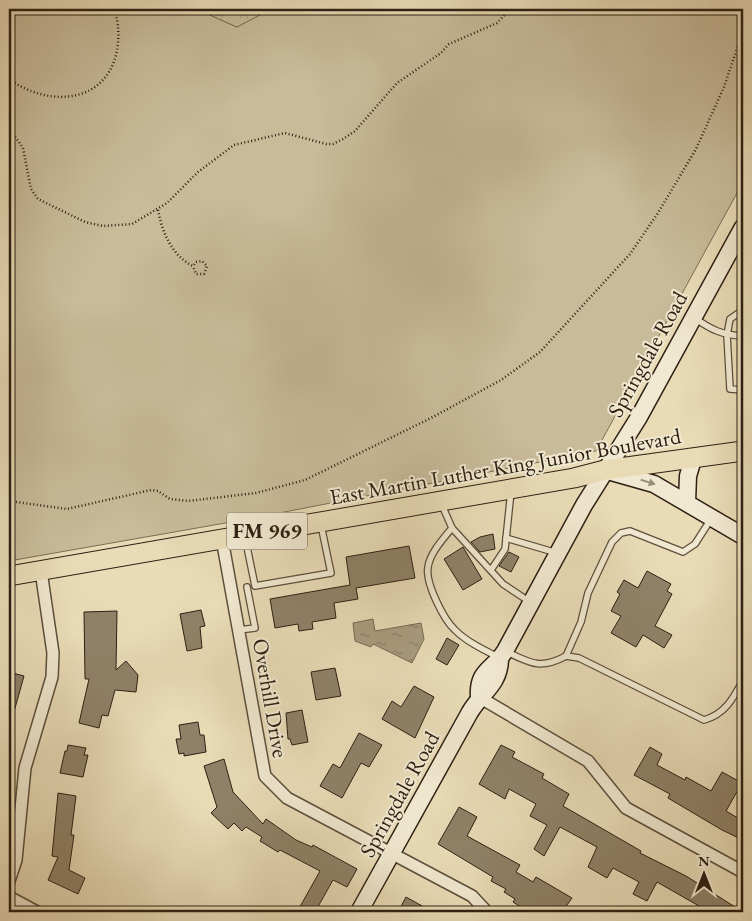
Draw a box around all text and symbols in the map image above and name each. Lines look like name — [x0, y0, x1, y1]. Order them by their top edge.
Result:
street label: Springdale Road — [601, 285, 694, 422]
street label: East Martin Luther King Junior Boulevard — [327, 421, 684, 512]
one-way arrow — [640, 479, 655, 487]
road number: FM 969 — [227, 512, 307, 550]
street label: Overhill Drive — [246, 636, 295, 760]
street label: Springdale Road — [353, 725, 446, 862]
north arrow — [680, 848, 730, 898]
text: N — [698, 852, 710, 870]

